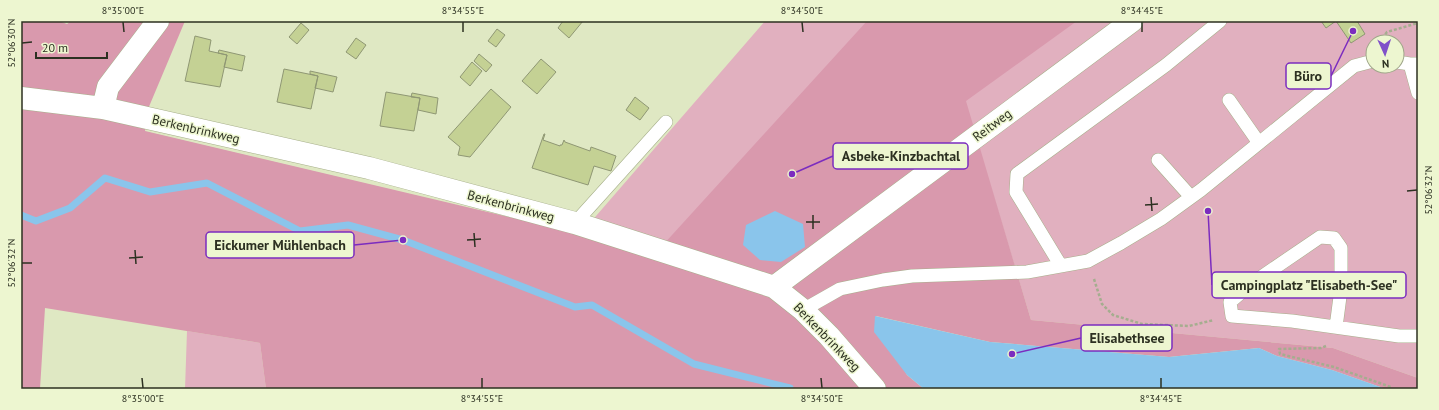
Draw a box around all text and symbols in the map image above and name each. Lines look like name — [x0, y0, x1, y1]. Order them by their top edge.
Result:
text: 8°35'00"E — [102, 4, 144, 17]
text: 8°34'55"E — [442, 4, 484, 17]
text: 8°34'50"E — [781, 4, 823, 17]
text: 8°34'45"E — [1121, 4, 1163, 17]
text: 52°06'30"N — [5, 18, 18, 68]
scale bar — [36, 34, 107, 60]
north arrow — [1365, 34, 1405, 74]
text: 20 m — [42, 40, 68, 55]
text: N — [1382, 57, 1390, 71]
callout: Büro — [1286, 63, 1331, 89]
text: Büro — [1294, 67, 1323, 85]
street label: Reitweg — [969, 105, 1015, 145]
street label: Berkenbrinkweg — [150, 111, 242, 147]
callout: Asbeke-Kinzbachtal — [833, 143, 968, 169]
text: Asbeke-Kinzbachtal — [842, 147, 961, 165]
text: 52°06'32"N — [1422, 165, 1435, 215]
street label: Berkenbrinkweg — [466, 186, 556, 226]
callout: Eickumer Mühlenbach — [206, 232, 354, 258]
text: Eickumer Mühlenbach — [214, 236, 346, 254]
text: 52°06'32"N — [5, 238, 18, 288]
callout: Campingplatz "Elisabeth-See" — [1212, 272, 1406, 298]
text: Campingplatz "Elisabeth-See" — [1221, 276, 1397, 294]
street label: Berkenbrinkweg — [790, 299, 864, 375]
callout: Elisabethsee — [1081, 325, 1172, 351]
text: Elisabethsee — [1089, 329, 1165, 347]
text: 8°35'00"E — [122, 392, 164, 405]
text: 8°34'55"E — [461, 392, 503, 405]
text: 8°34'50"E — [801, 392, 843, 405]
text: 8°34'45"E — [1140, 392, 1182, 405]

